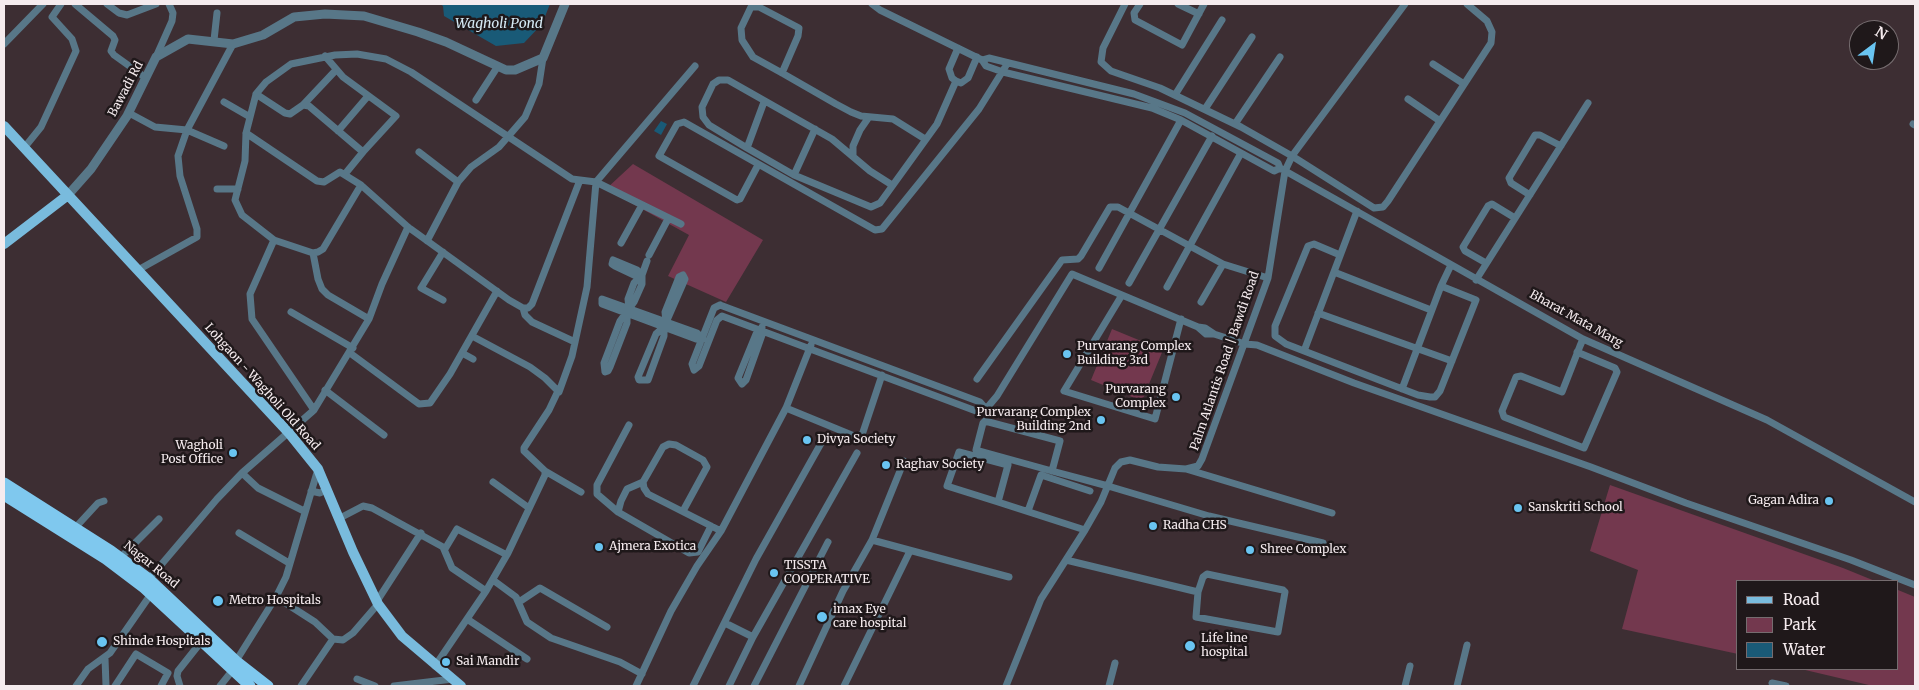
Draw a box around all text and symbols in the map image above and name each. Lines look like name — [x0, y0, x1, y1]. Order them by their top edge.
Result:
water label: Wagholi Pond — [455, 16, 543, 32]
north arrow — [1849, 20, 1899, 70]
text: N — [1872, 22, 1891, 44]
street label: Bawadi Rd — [105, 59, 147, 119]
street label: Palm Atlantis Road | Bawdi Road — [1187, 269, 1263, 453]
street label: Bharat Mata Marg — [1527, 287, 1625, 351]
street label: Lohgaon - Wagholi Old Road — [201, 321, 323, 453]
place label: Purvarang Complex Building 3rd — [1077, 340, 1191, 368]
marker: Purvarang Complex Building 3rd — [1061, 348, 1073, 360]
place label: Purvarang Complex — [1105, 383, 1166, 411]
marker: Purvarang Complex — [1170, 391, 1182, 403]
place label: Purvarang Complex Building 2nd — [977, 406, 1091, 434]
marker: Purvarang Complex Building 2nd — [1095, 414, 1107, 426]
place label: Divya Society — [817, 433, 896, 447]
marker: Divya Society — [801, 434, 813, 446]
place label: Wagholi Post Office — [161, 439, 223, 467]
marker: Wagholi Post Office — [227, 447, 239, 459]
place label: Raghav Society — [896, 458, 984, 472]
marker: Raghav Society — [880, 459, 892, 471]
place label: Gagan Adira — [1748, 494, 1819, 508]
marker: Gagan Adira — [1823, 495, 1835, 507]
place label: Sanskriti School — [1528, 501, 1623, 515]
marker: Sanskriti School — [1512, 502, 1524, 514]
place label: Radha CHS — [1163, 519, 1227, 533]
marker: Radha CHS — [1147, 520, 1159, 532]
street label: Nagar Road — [121, 538, 181, 592]
place label: Ajmera Exotica — [609, 540, 696, 554]
marker: Ajmera Exotica — [593, 541, 605, 553]
place label: Shree Complex — [1260, 543, 1346, 557]
marker: Shree Complex — [1244, 544, 1256, 556]
place label: TISSTA COOPERATIVE — [784, 559, 870, 587]
marker: TISSTA COOPERATIVE — [768, 567, 780, 579]
legend — [1736, 580, 1899, 670]
text: Road — [1783, 590, 1819, 609]
marker: Metro Hospitals — [211, 594, 225, 608]
place label: Metro Hospitals — [229, 594, 321, 608]
place label: imax Eye care hospital — [833, 603, 907, 631]
marker: imax Eye care hospital — [815, 610, 829, 624]
text: Park — [1783, 615, 1816, 634]
place label: Life line hospital — [1201, 632, 1248, 660]
marker: Shinde Hospitals — [95, 635, 109, 649]
place label: Shinde Hospitals — [113, 635, 210, 649]
marker: Life line hospital — [1183, 639, 1197, 653]
text: Water — [1783, 640, 1825, 659]
place label: Sai Mandir — [456, 655, 519, 669]
marker: Sai Mandir — [440, 656, 452, 668]

